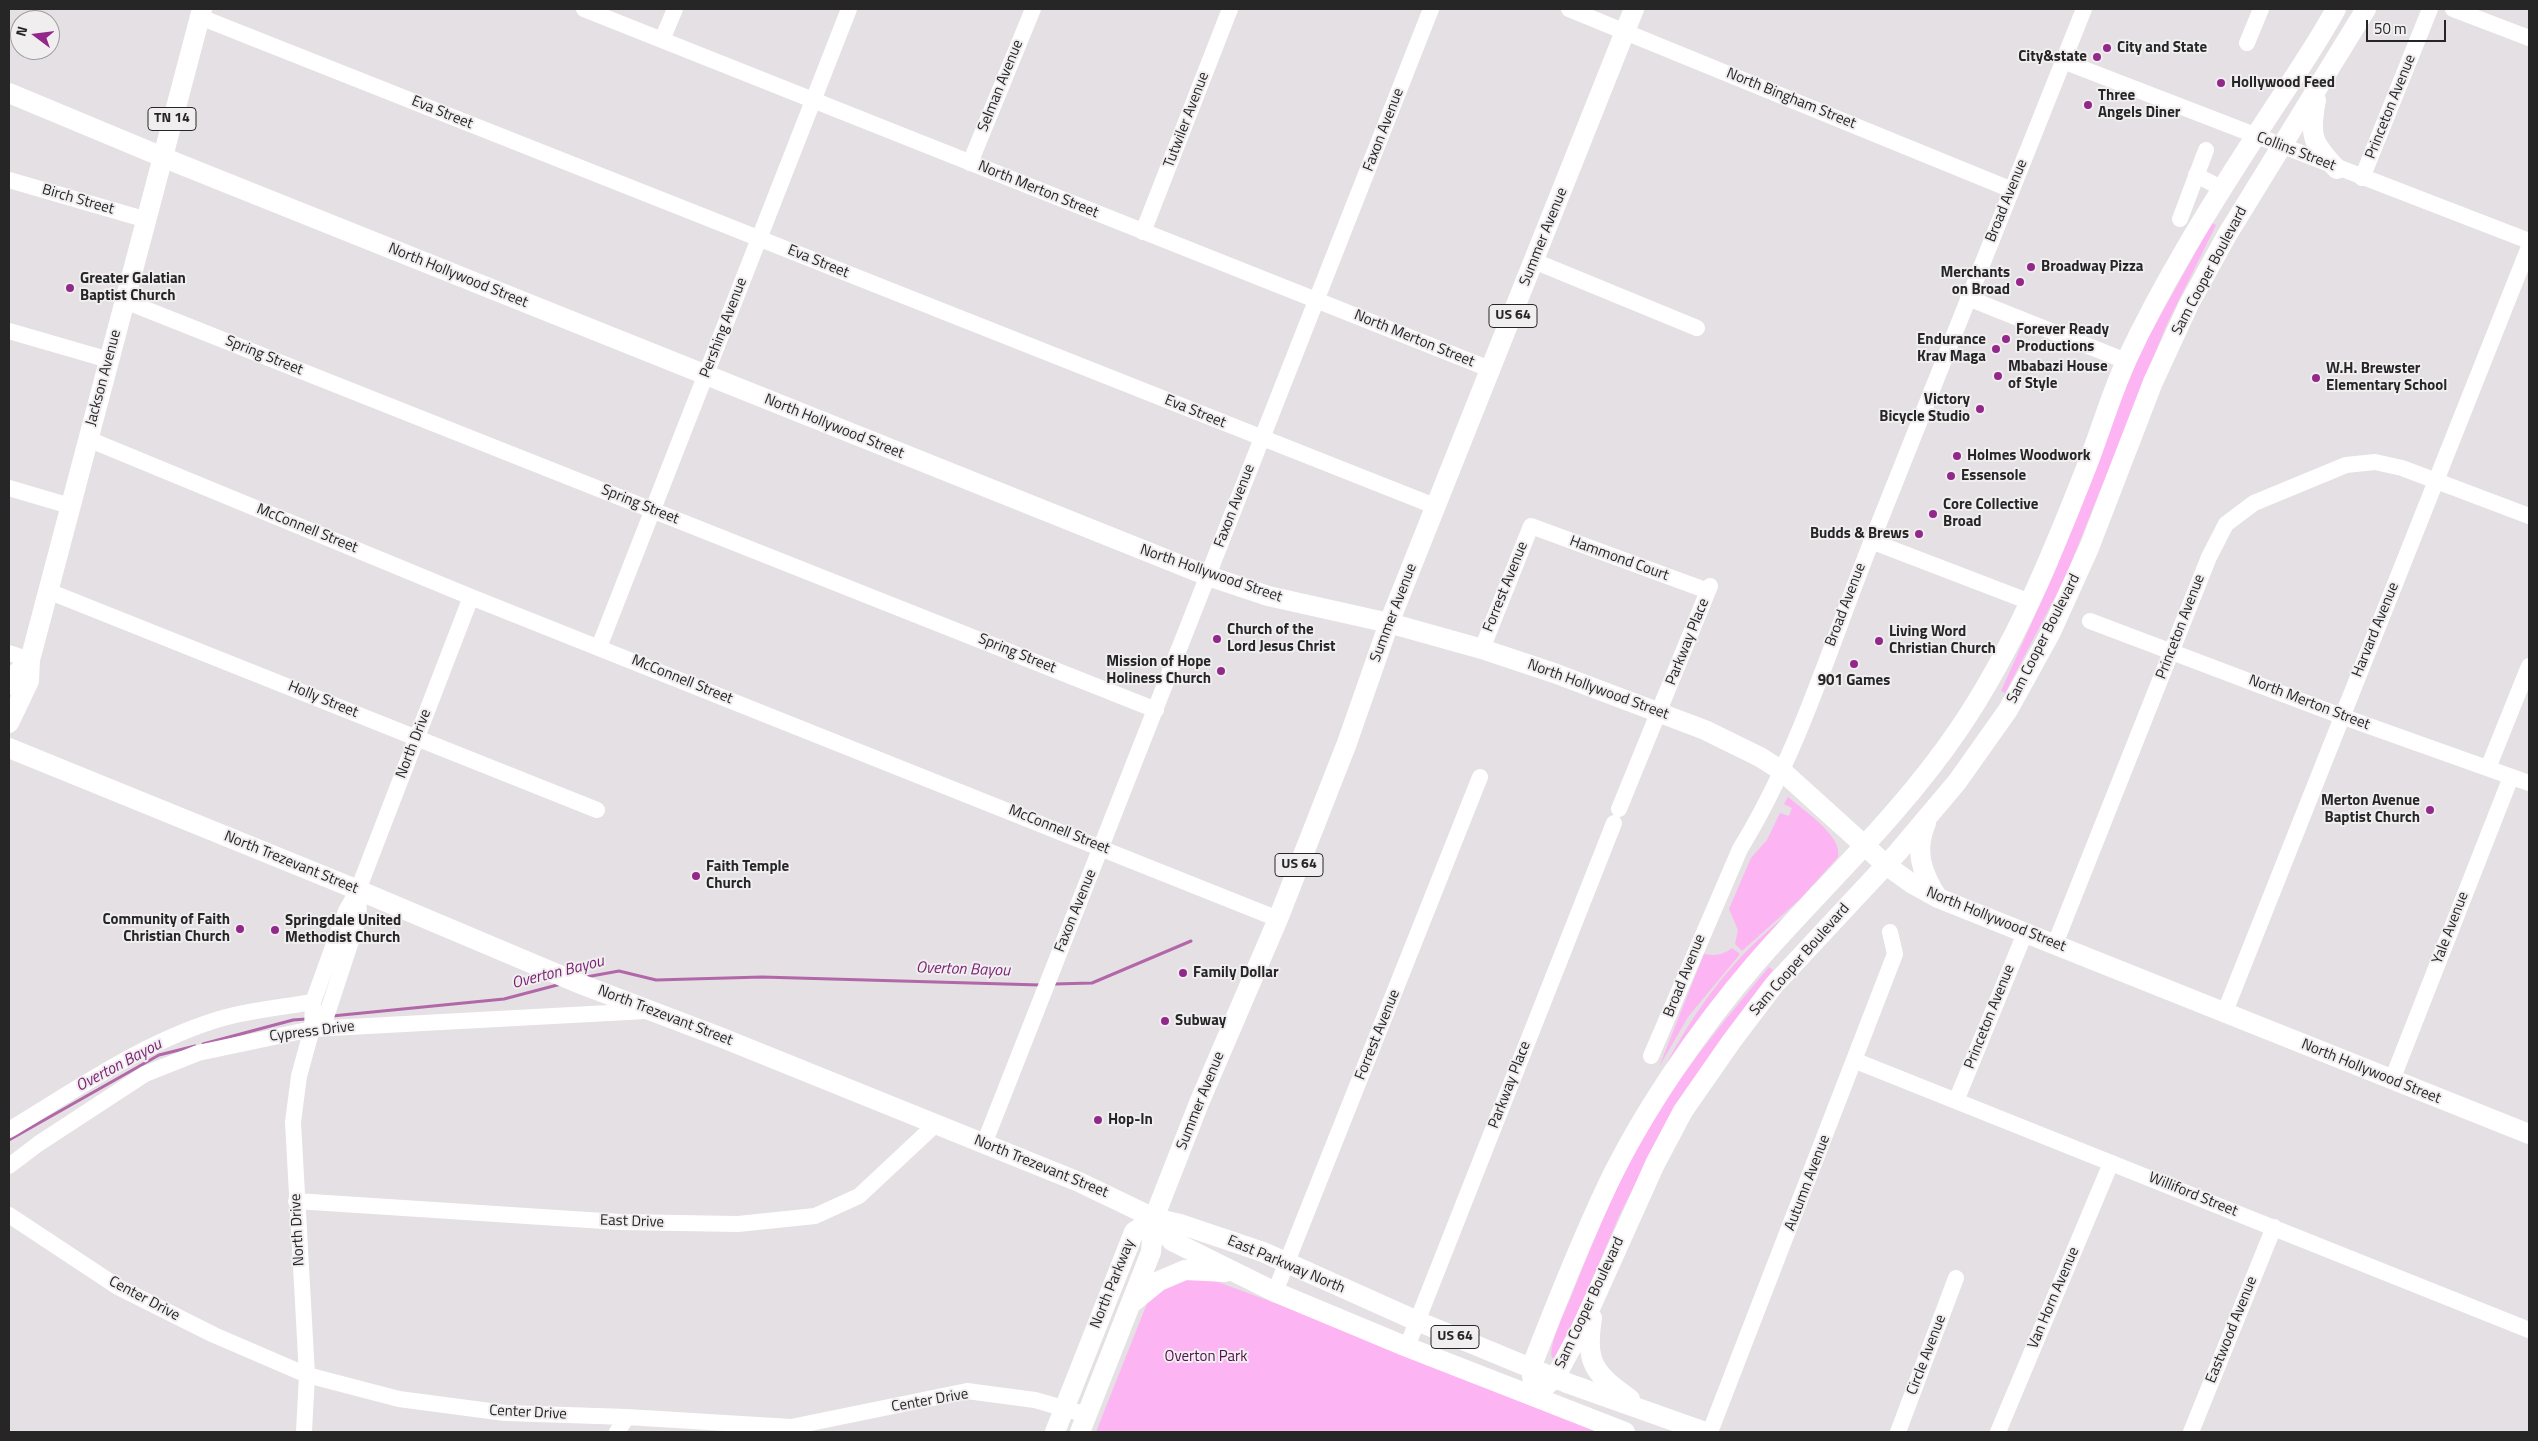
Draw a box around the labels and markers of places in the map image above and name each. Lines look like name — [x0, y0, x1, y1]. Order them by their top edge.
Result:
place label: City and State — [2117, 39, 2207, 57]
marker: City and State — [2101, 42, 2113, 54]
place label: City&state — [2018, 48, 2087, 66]
marker: City&state — [2091, 51, 2103, 63]
place label: Hollywood Feed — [2231, 74, 2335, 92]
marker: Hollywood Feed — [2215, 77, 2227, 89]
place label: Three Angels Diner — [2098, 87, 2180, 122]
marker: Three Angels Diner — [2082, 99, 2094, 111]
place label: Broadway Pizza — [2041, 258, 2144, 276]
marker: Broadway Pizza — [2025, 261, 2037, 273]
place label: Merchants on Broad — [1941, 264, 2010, 299]
place label: Greater Galatian Baptist Church — [80, 270, 186, 305]
marker: Merchants on Broad — [2014, 276, 2026, 288]
marker: Greater Galatian Baptist Church — [64, 282, 76, 294]
place label: Forever Ready Productions — [2016, 321, 2109, 356]
place label: Endurance Krav Maga — [1917, 331, 1986, 366]
marker: Forever Ready Productions — [2000, 333, 2012, 345]
marker: Endurance Krav Maga — [1990, 343, 2002, 355]
place label: Mbabazi House of Style — [2008, 358, 2108, 393]
place label: W.H. Brewster Elementary School — [2326, 360, 2447, 395]
marker: Mbabazi House of Style — [1992, 370, 2004, 382]
marker: W.H. Brewster Elementary School — [2310, 372, 2322, 384]
place label: Victory Bicycle Studio — [1879, 391, 1970, 426]
marker: Victory Bicycle Studio — [1974, 403, 1986, 415]
place label: Holmes Woodwork — [1967, 447, 2090, 465]
marker: Holmes Woodwork — [1951, 450, 1963, 462]
place label: Essensole — [1961, 467, 2026, 485]
marker: Essensole — [1945, 470, 1957, 482]
place label: Core Collective Broad — [1943, 496, 2038, 531]
marker: Core Collective Broad — [1927, 508, 1939, 520]
place label: Budds & Brews — [1810, 525, 1909, 543]
marker: Budds & Brews — [1913, 528, 1925, 540]
place label: Church of the Lord Jesus Christ — [1227, 621, 1335, 656]
place label: Living Word Christian Church — [1889, 623, 1996, 658]
marker: Church of the Lord Jesus Christ — [1211, 633, 1223, 645]
marker: Living Word Christian Church — [1873, 635, 1885, 647]
place label: Mission of Hope Holiness Church — [1106, 653, 1211, 688]
marker: 901 Games — [1848, 658, 1860, 670]
marker: Mission of Hope Holiness Church — [1215, 665, 1227, 677]
place label: 901 Games — [1818, 672, 1890, 690]
place label: Merton Avenue Baptist Church — [2321, 792, 2420, 827]
marker: Merton Avenue Baptist Church — [2424, 804, 2436, 816]
place label: Faith Temple Church — [706, 858, 789, 893]
marker: Faith Temple Church — [690, 870, 702, 882]
place label: Community of Faith Christian Church — [102, 911, 230, 946]
place label: Springdale United Methodist Church — [285, 912, 401, 947]
marker: Community of Faith Christian Church — [234, 923, 246, 935]
marker: Springdale United Methodist Church — [269, 924, 281, 936]
place label: Family Dollar — [1193, 964, 1279, 982]
marker: Family Dollar — [1177, 967, 1189, 979]
place label: Subway — [1175, 1012, 1226, 1030]
marker: Subway — [1159, 1015, 1171, 1027]
place label: Hop-In — [1108, 1111, 1153, 1129]
marker: Hop-In — [1092, 1114, 1104, 1126]

